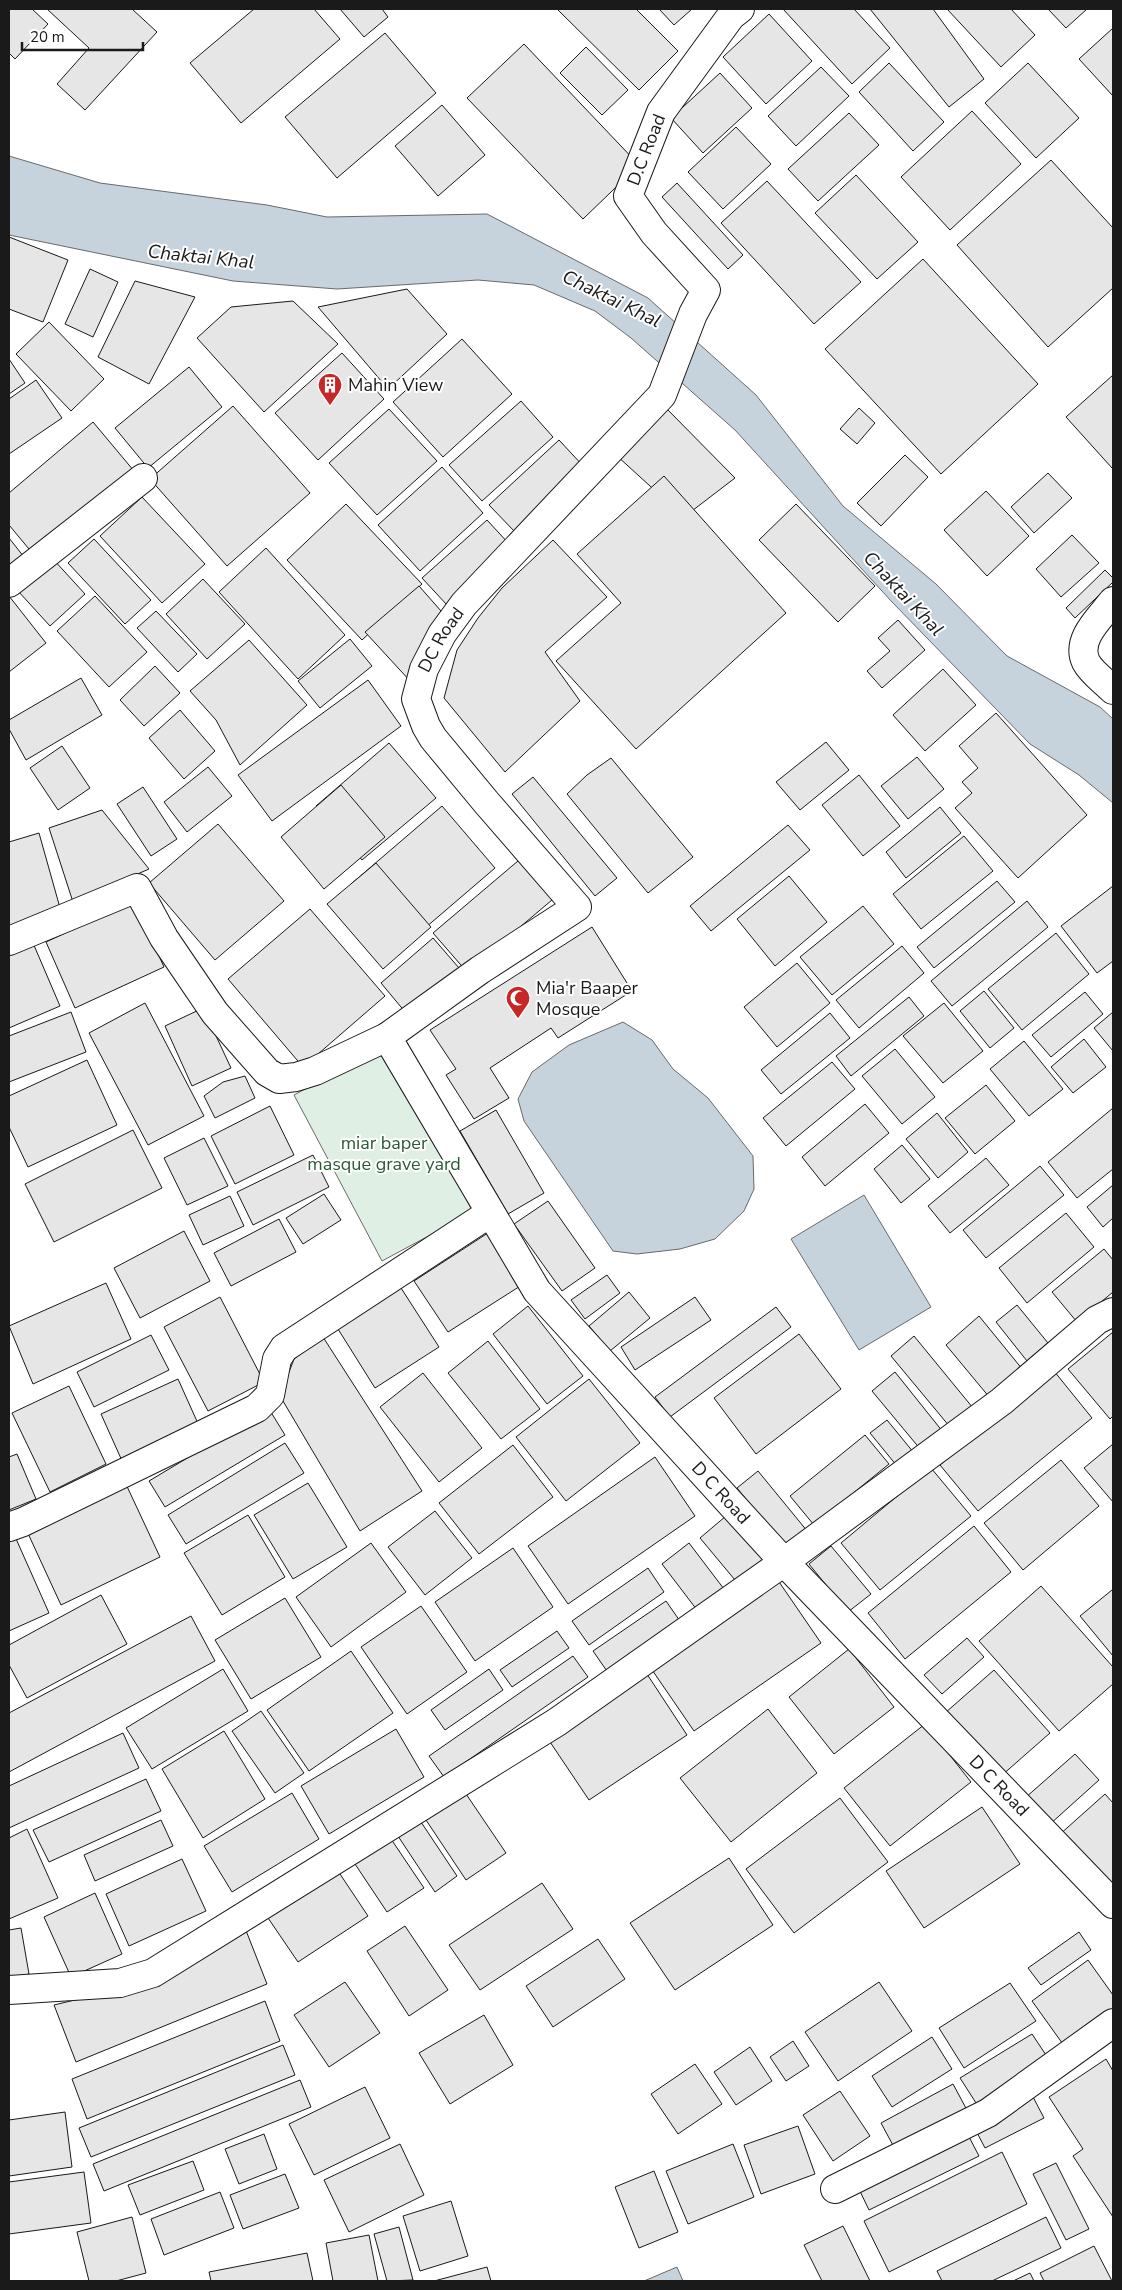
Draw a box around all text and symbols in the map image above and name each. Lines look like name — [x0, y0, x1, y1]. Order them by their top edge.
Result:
scale bar — [22, 20, 144, 52]
text: 20 m — [30, 27, 65, 47]
street label: D.C Road — [621, 110, 671, 189]
water label: Chaktai Khal — [146, 238, 256, 276]
water label: Chaktai Khal — [558, 264, 665, 334]
building icon: Mahin View — [317, 372, 343, 406]
place label: Mahin View — [348, 373, 443, 397]
water label: Chaktai Khal — [857, 546, 949, 642]
street label: DC Road — [412, 602, 470, 677]
place label: Mia'r Baaper Mosque — [536, 976, 638, 1021]
mosque icon: Mia'r Baaper Mosque — [505, 985, 531, 1019]
park label: miar baper masque grave yard — [307, 1131, 461, 1176]
street label: D C Road — [686, 1456, 756, 1529]
street label: D C Road — [964, 1750, 1034, 1822]

